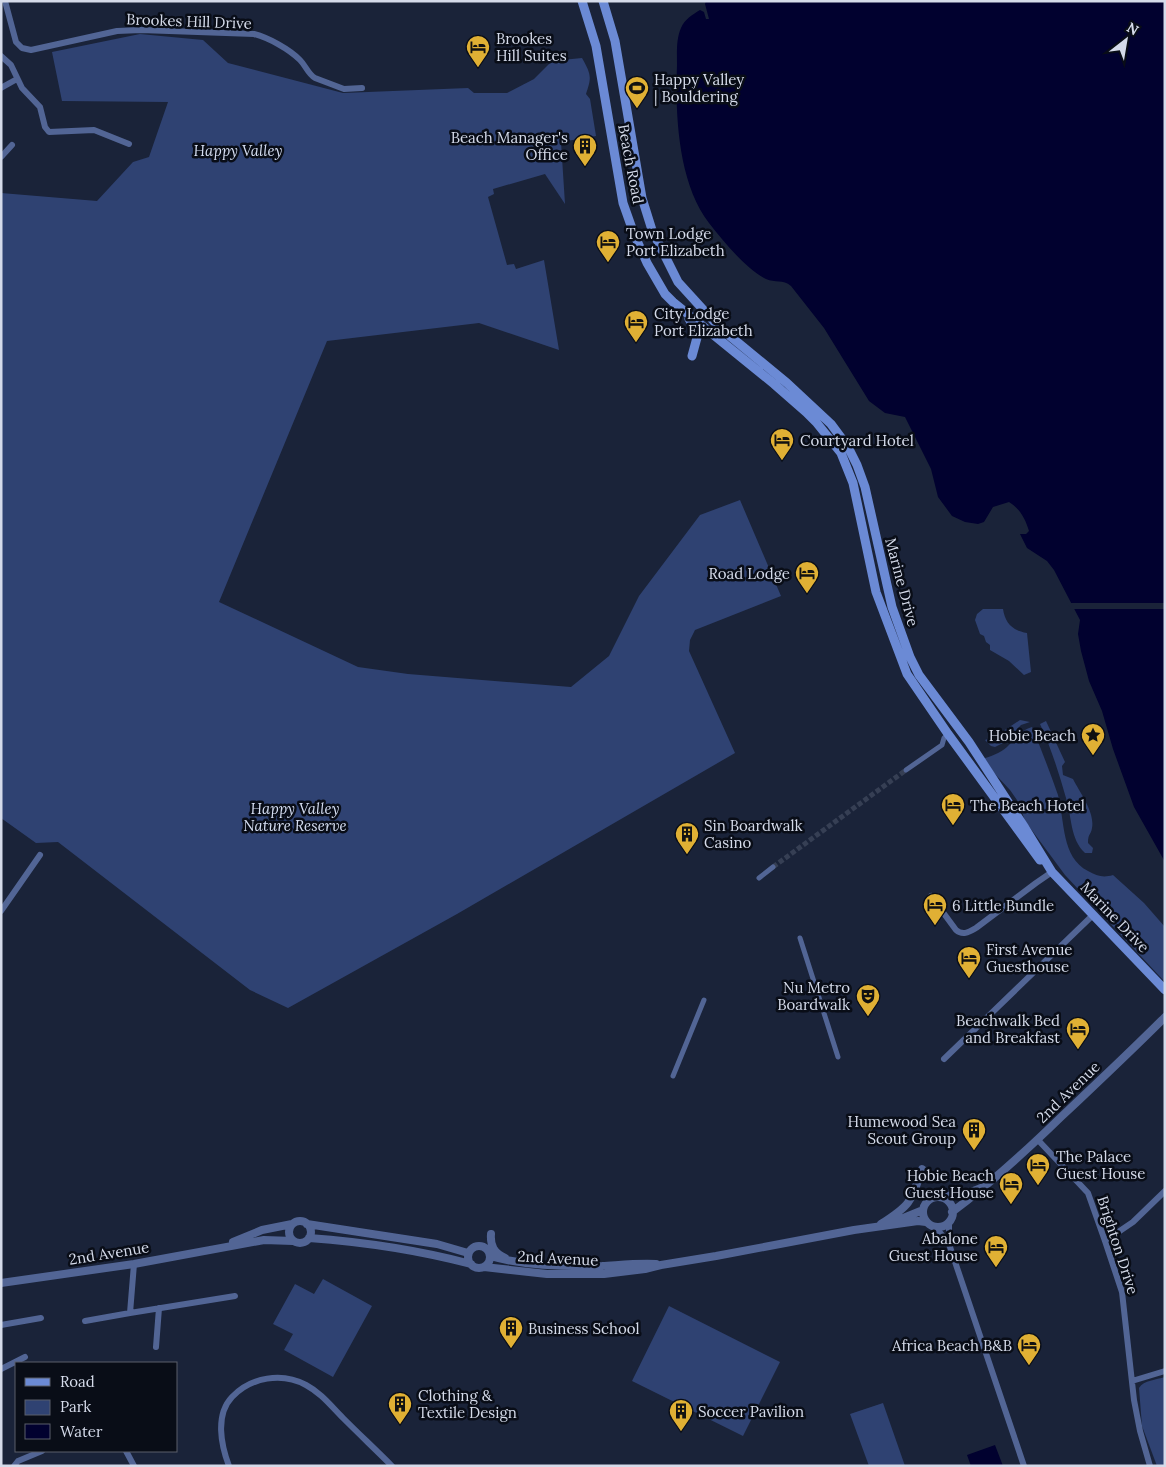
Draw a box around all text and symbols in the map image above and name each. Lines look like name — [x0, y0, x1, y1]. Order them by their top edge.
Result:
street label: Brookes Hill Drive — [126, 9, 252, 33]
north arrow — [1101, 15, 1151, 65]
text: N — [1123, 18, 1142, 39]
place label: Brookes Hill Suites — [496, 29, 567, 65]
hotel icon: Brookes Hill Suites — [465, 34, 491, 68]
place label: Happy Valley | Bouldering — [654, 70, 744, 106]
sports icon: Happy Valley | Bouldering — [624, 75, 650, 109]
street label: Beach Road — [614, 122, 648, 206]
place label: Beach Manager's Office — [451, 128, 568, 164]
building icon: Beach Manager's Office — [572, 133, 598, 167]
park label: Happy Valley — [194, 141, 282, 160]
place label: Town Lodge Port Elizabeth — [626, 224, 725, 260]
hotel icon: Town Lodge Port Elizabeth — [595, 229, 621, 263]
place label: City Lodge Port Elizabeth — [654, 304, 753, 340]
hotel icon: City Lodge Port Elizabeth — [623, 309, 649, 343]
hotel icon: Courtyard Hotel — [769, 427, 795, 461]
place label: Courtyard Hotel — [800, 431, 914, 450]
street label: Marine Drive — [881, 536, 923, 628]
hotel icon: Road Lodge — [794, 560, 820, 594]
place label: Road Lodge — [708, 564, 790, 583]
place icon: Hobie Beach — [1080, 722, 1106, 756]
place label: Hobie Beach — [989, 726, 1076, 745]
hotel icon: The Beach Hotel — [940, 792, 966, 826]
place label: The Beach Hotel — [970, 796, 1085, 815]
park label: Happy Valley Nature Reserve — [243, 799, 347, 835]
place label: Sin Boardwalk Casino — [704, 816, 803, 852]
building icon: Sin Boardwalk Casino — [674, 821, 700, 855]
street label: Marine Drive — [1077, 878, 1153, 956]
hotel icon: 6 Little Bundle — [922, 892, 948, 926]
place label: 6 Little Bundle — [952, 896, 1054, 915]
place label: First Avenue Guesthouse — [986, 940, 1072, 976]
hotel icon: First Avenue Guesthouse — [956, 945, 982, 979]
place label: Nu Metro Boardwalk — [777, 978, 850, 1014]
theatre icon: Nu Metro Boardwalk — [855, 983, 881, 1017]
place label: Beachwalk Bed and Breakfast — [956, 1011, 1060, 1047]
hotel icon: Beachwalk Bed and Breakfast — [1065, 1016, 1091, 1050]
street label: 2nd Avenue — [1032, 1057, 1104, 1127]
place label: Humewood Sea Scout Group — [848, 1112, 956, 1148]
building icon: Humewood Sea Scout Group — [961, 1117, 987, 1151]
place label: The Palace Guest House — [1056, 1147, 1145, 1183]
hotel icon: The Palace Guest House — [1025, 1152, 1051, 1186]
place label: Hobie Beach Guest House — [905, 1166, 994, 1202]
hotel icon: Hobie Beach Guest House — [998, 1171, 1024, 1205]
street label: Brighton Drive — [1093, 1193, 1143, 1297]
place label: Abalone Guest House — [889, 1229, 978, 1265]
hotel icon: Abalone Guest House — [983, 1234, 1009, 1268]
street label: 2nd Avenue — [68, 1237, 150, 1269]
street label: 2nd Avenue — [517, 1246, 599, 1270]
building icon: Business School — [498, 1315, 524, 1349]
place label: Business School — [528, 1319, 640, 1338]
hotel icon: Africa Beach B&B — [1016, 1332, 1042, 1366]
place label: Africa Beach B&B — [891, 1336, 1012, 1355]
legend — [15, 1362, 178, 1452]
text: Road — [60, 1372, 95, 1391]
place label: Clothing & Textile Design — [418, 1386, 517, 1422]
building icon: Clothing & Textile Design — [387, 1391, 413, 1425]
text: Park — [60, 1397, 91, 1416]
building icon: Soccer Pavilion — [668, 1398, 694, 1432]
place label: Soccer Pavilion — [698, 1402, 804, 1421]
text: Water — [60, 1422, 103, 1441]

